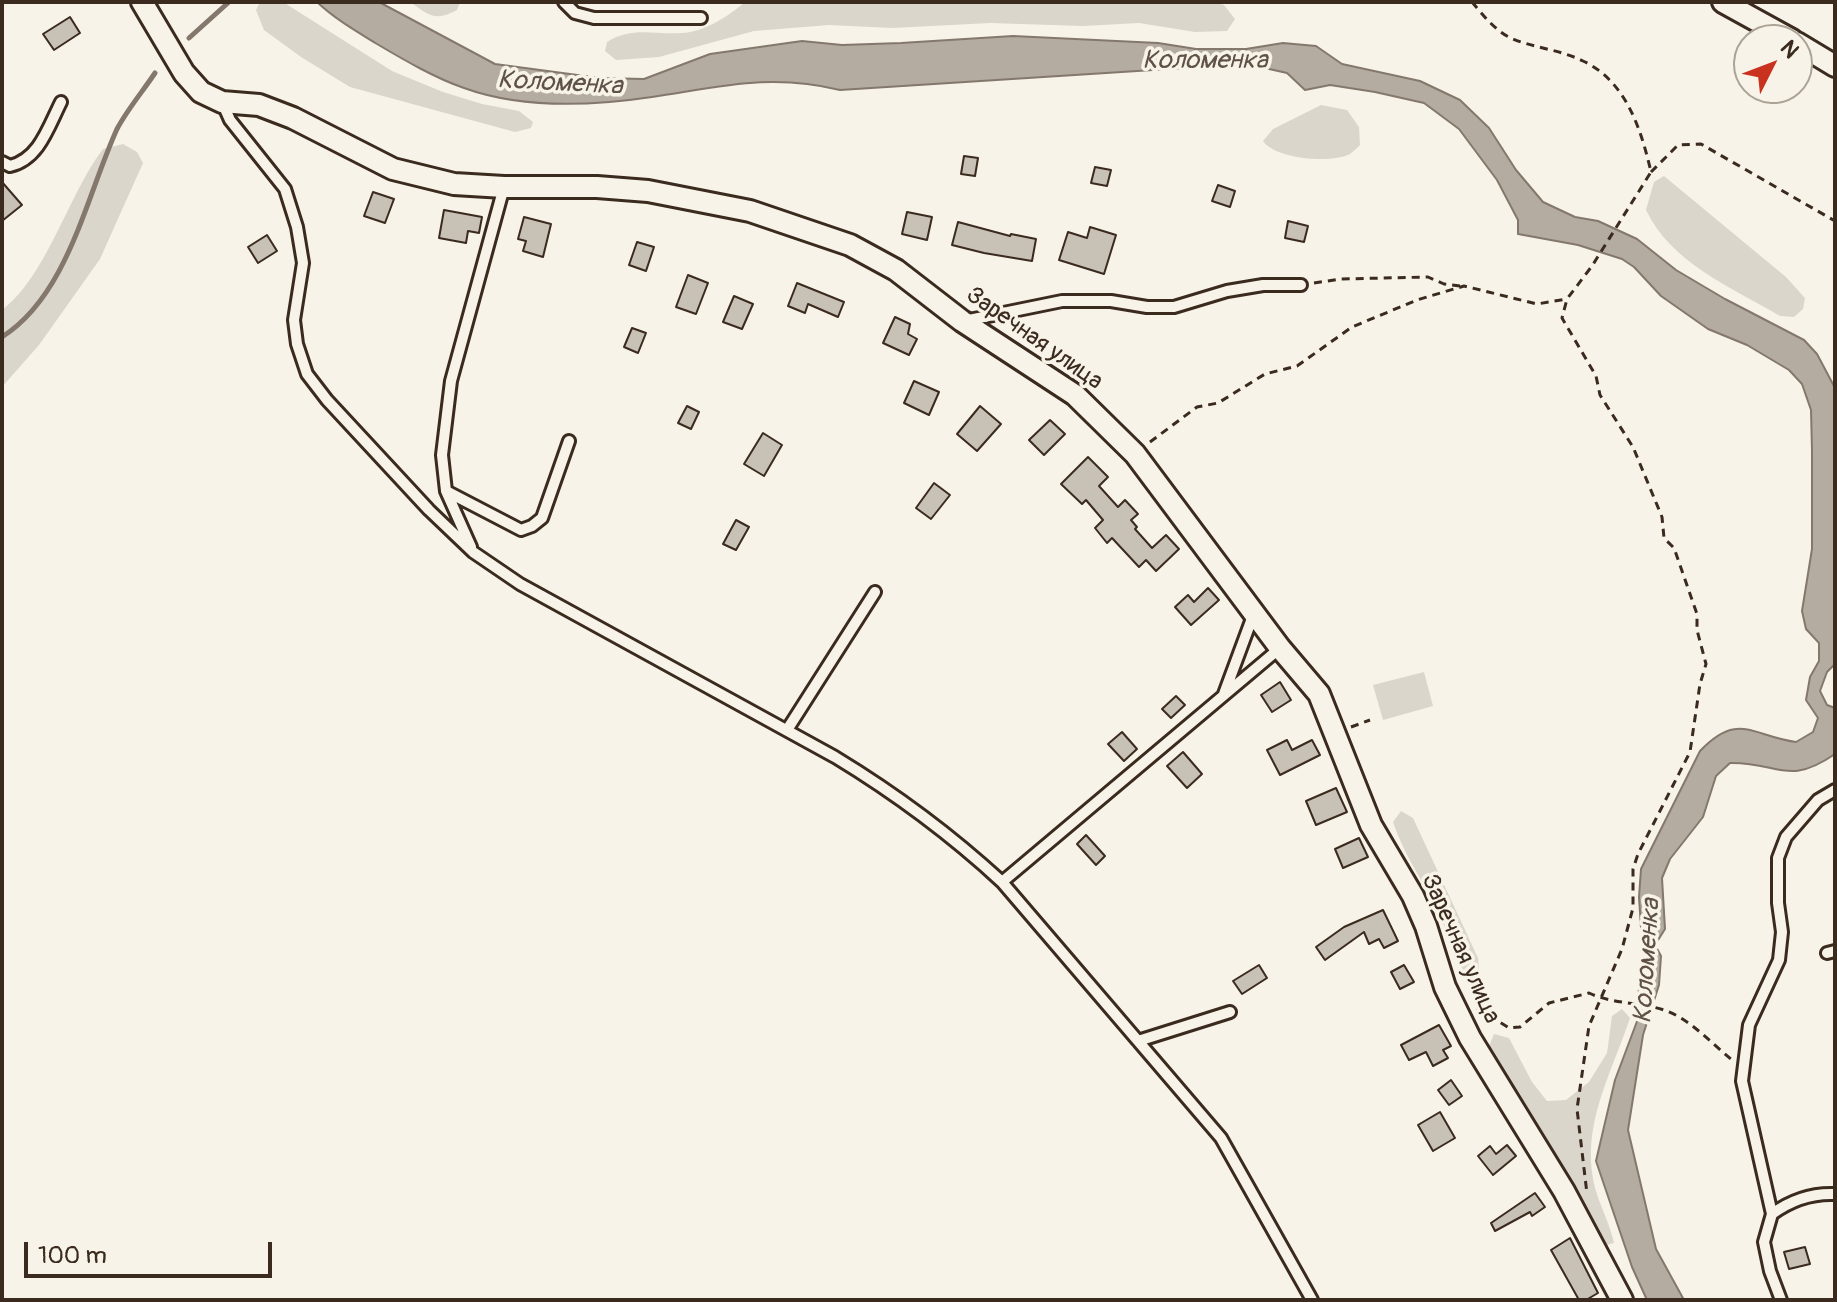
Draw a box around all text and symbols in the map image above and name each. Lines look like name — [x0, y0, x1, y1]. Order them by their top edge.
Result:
north arrow — [1733, 24, 1813, 104]
text: N — [1774, 34, 1805, 64]
water label: Коломенка — [1143, 45, 1267, 77]
water label: Коломенка — [497, 65, 623, 103]
street label: Заречная улица — [960, 281, 1108, 397]
street label: Заречная улица — [1414, 870, 1506, 1028]
water label: Коломенка — [1628, 898, 1668, 1024]
scale bar — [28, 1226, 276, 1276]
text: 100 m — [38, 1241, 107, 1270]

